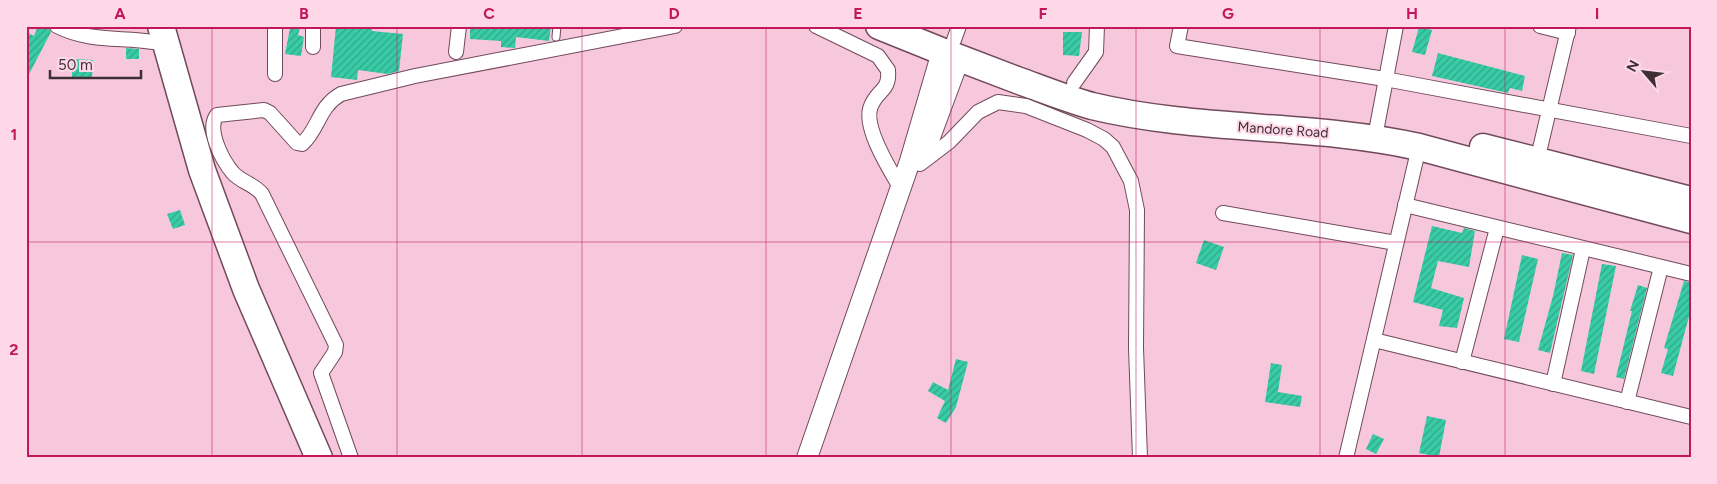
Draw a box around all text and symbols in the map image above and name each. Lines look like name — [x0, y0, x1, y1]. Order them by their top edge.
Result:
text: A — [114, 4, 126, 23]
text: B — [299, 4, 309, 23]
text: C — [483, 4, 495, 23]
text: D — [668, 4, 680, 23]
text: E — [853, 4, 863, 23]
text: F — [1039, 4, 1048, 23]
text: G — [1222, 4, 1234, 23]
text: H — [1406, 4, 1418, 23]
text: I — [1595, 4, 1599, 23]
scale bar — [50, 48, 141, 80]
north arrow — [1620, 48, 1670, 98]
text: 50 m — [58, 56, 93, 74]
text: N — [1623, 57, 1643, 75]
street label: Mandore Road — [1237, 118, 1329, 142]
text: 1 — [11, 125, 17, 144]
text: 2 — [9, 340, 19, 359]

